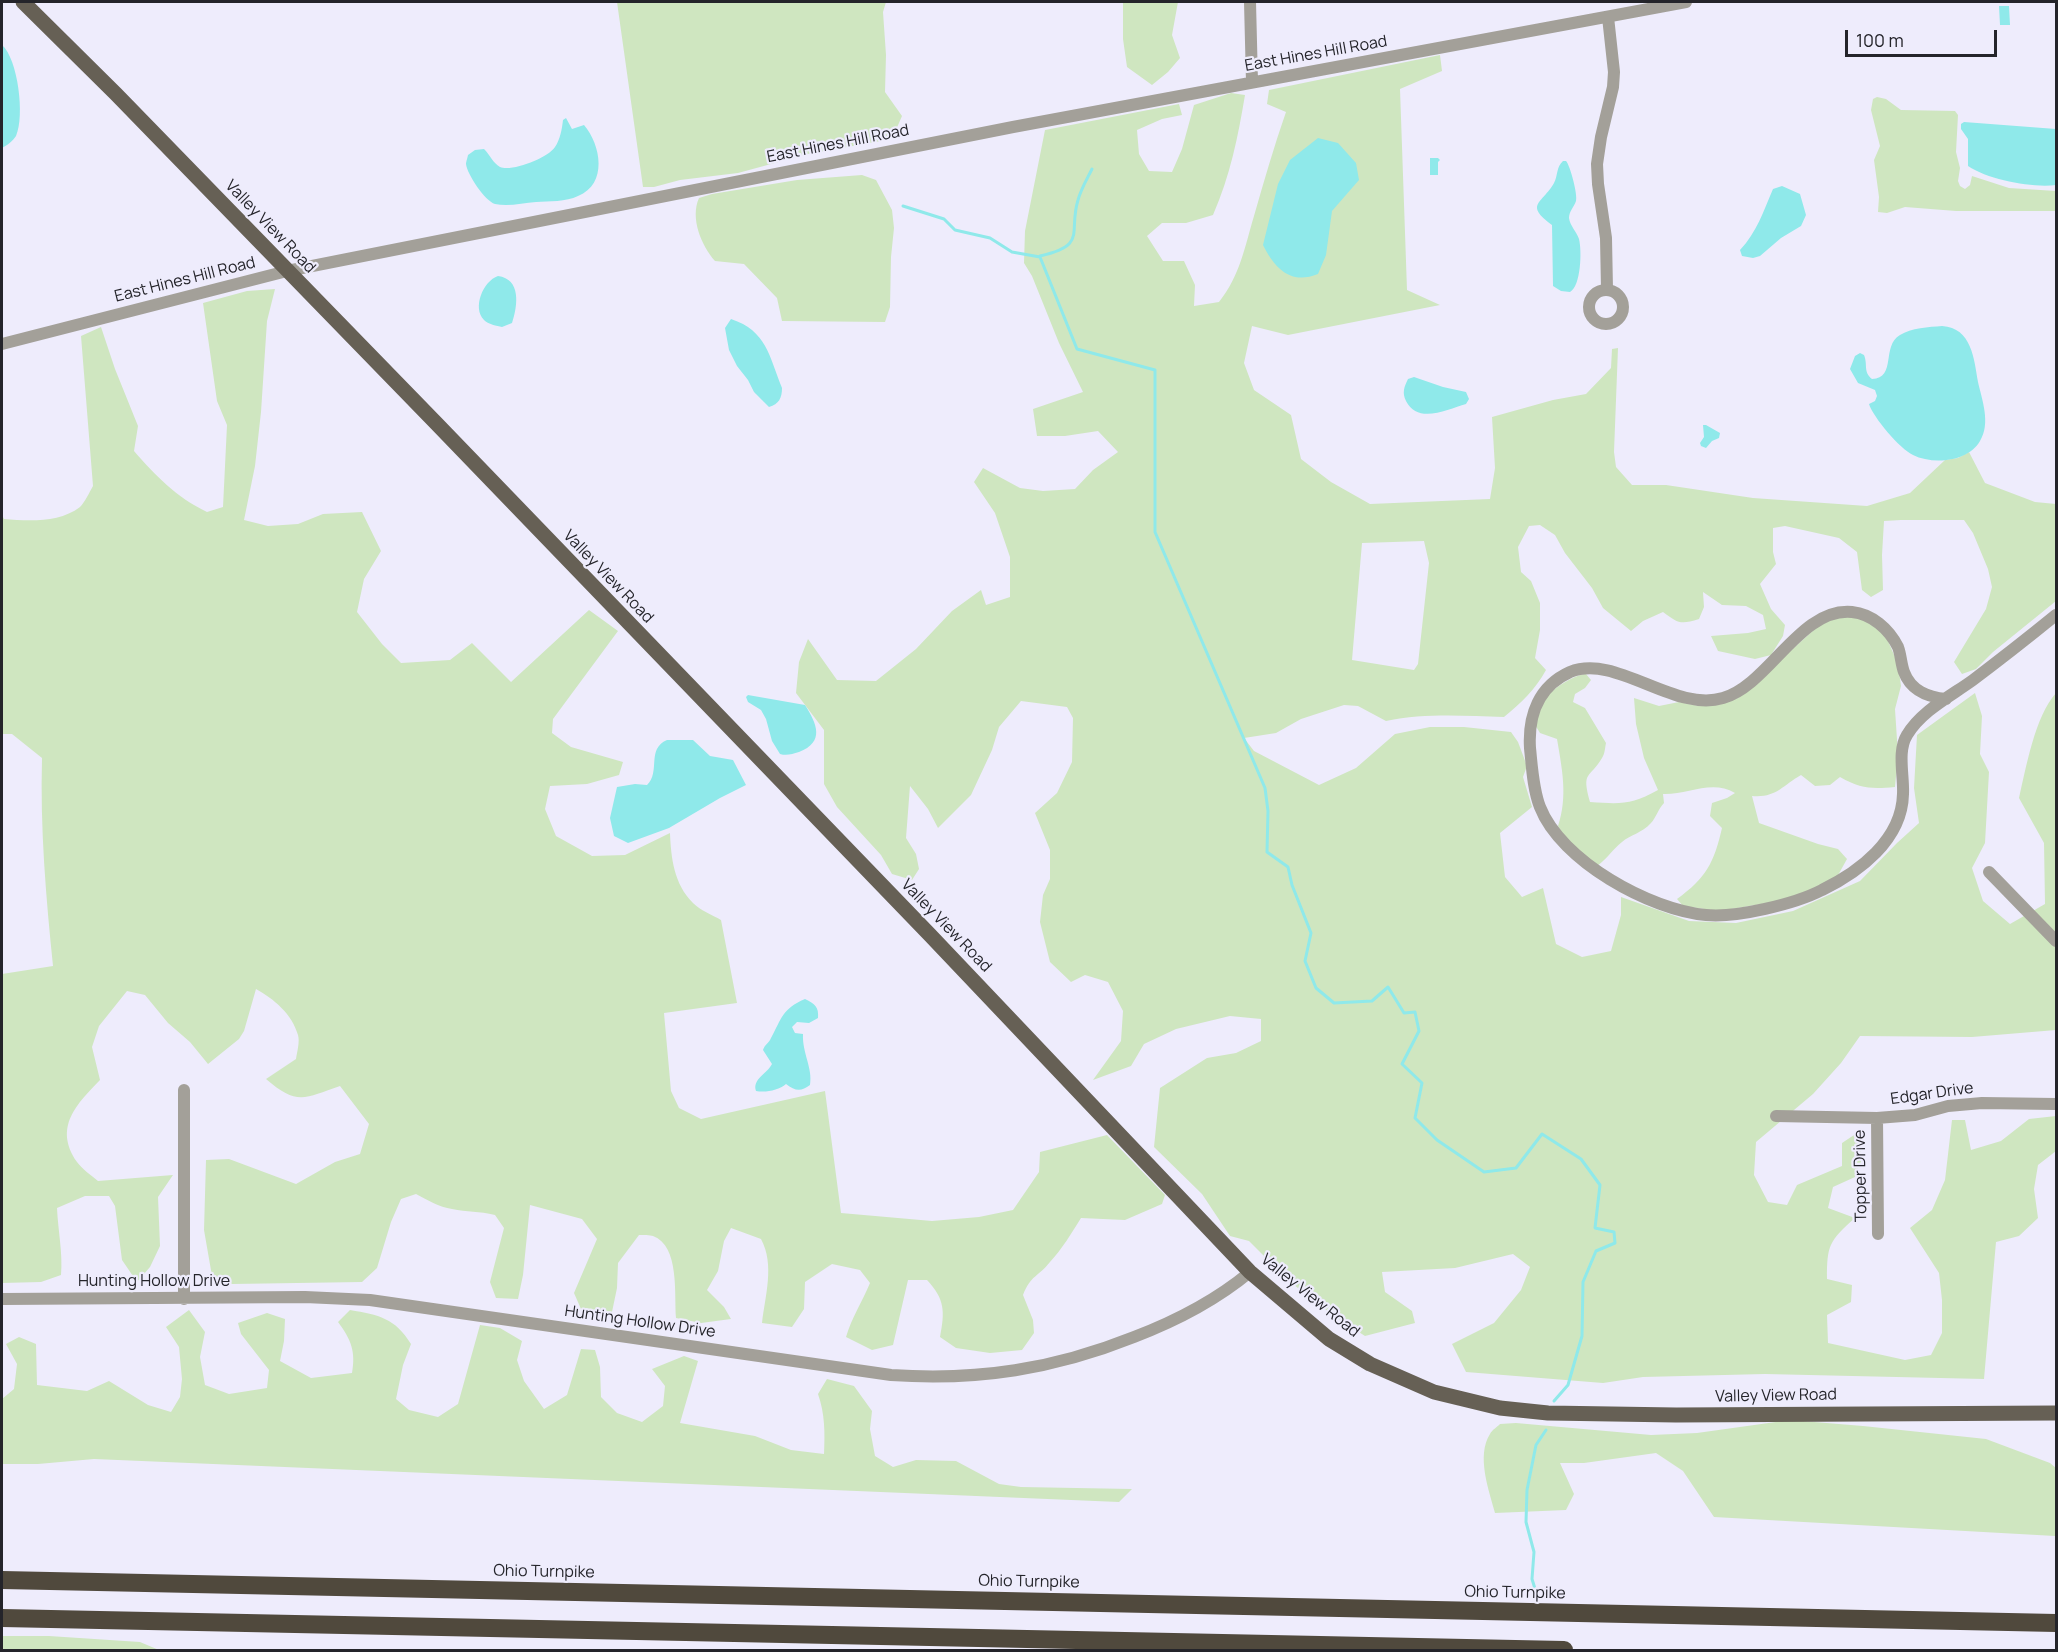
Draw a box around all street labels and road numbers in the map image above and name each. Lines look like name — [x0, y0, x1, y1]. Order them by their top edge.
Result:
street label: East Hines Hill Road — [1243, 32, 1389, 76]
street label: East Hines Hill Road — [765, 121, 911, 167]
street label: Valley View Road — [221, 177, 319, 277]
street label: East Hines Hill Road — [113, 253, 257, 307]
street label: Valley View Road — [559, 527, 657, 627]
street label: Valley View Road — [897, 876, 995, 976]
street label: Edgar Drive — [1889, 1079, 1975, 1109]
street label: Topper Drive — [1851, 1130, 1871, 1222]
street label: Valley View Road — [1257, 1250, 1363, 1342]
street label: Hunting Hollow Drive — [78, 1272, 230, 1292]
street label: Hunting Hollow Drive — [563, 1302, 717, 1342]
street label: Valley View Road — [1715, 1385, 1837, 1407]
street label: Ohio Turnpike — [493, 1562, 595, 1582]
street label: Ohio Turnpike — [978, 1572, 1080, 1592]
street label: Ohio Turnpike — [1464, 1583, 1566, 1603]

